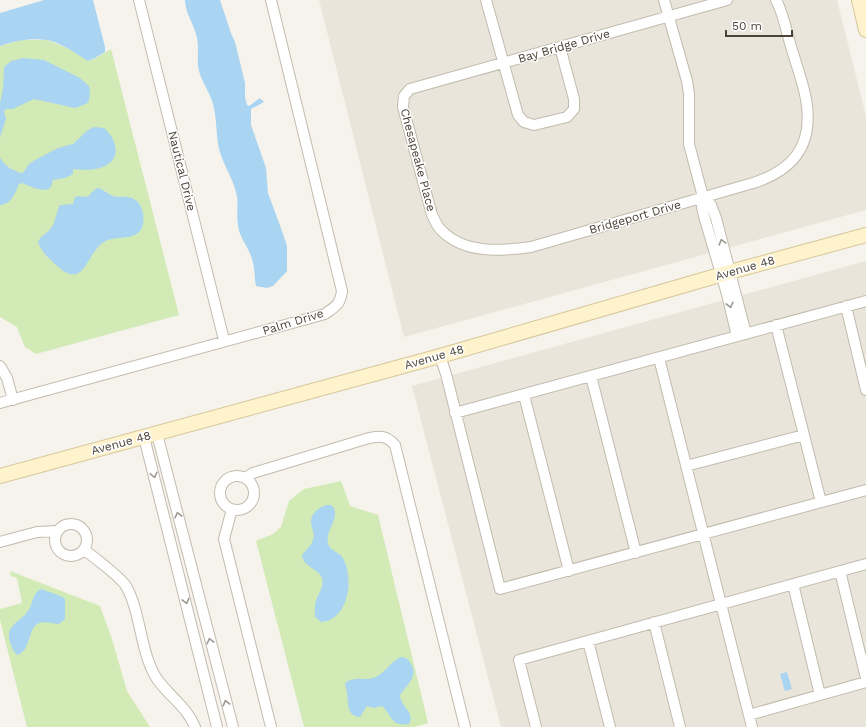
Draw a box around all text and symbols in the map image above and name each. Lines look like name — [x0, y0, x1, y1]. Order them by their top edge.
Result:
scale bar — [726, 12, 792, 38]
text: 50 m — [732, 19, 762, 33]
street label: Bay Bridge Drive — [516, 26, 612, 66]
street label: Chesapeake Place — [398, 107, 438, 213]
street label: Nautical Drive — [165, 130, 199, 212]
street label: Bridgeport Drive — [587, 197, 683, 237]
one-way arrow — [718, 238, 727, 245]
street label: Avenue 48 — [714, 253, 776, 283]
one-way arrow — [725, 302, 733, 308]
street label: Palm Drive — [261, 306, 325, 338]
street label: Avenue 48 — [403, 342, 465, 372]
street label: Avenue 48 — [90, 428, 152, 458]
one-way arrow — [149, 472, 157, 478]
one-way arrow — [174, 512, 182, 518]
one-way arrow — [181, 598, 189, 604]
one-way arrow — [206, 638, 215, 645]
one-way arrow — [222, 700, 231, 707]

